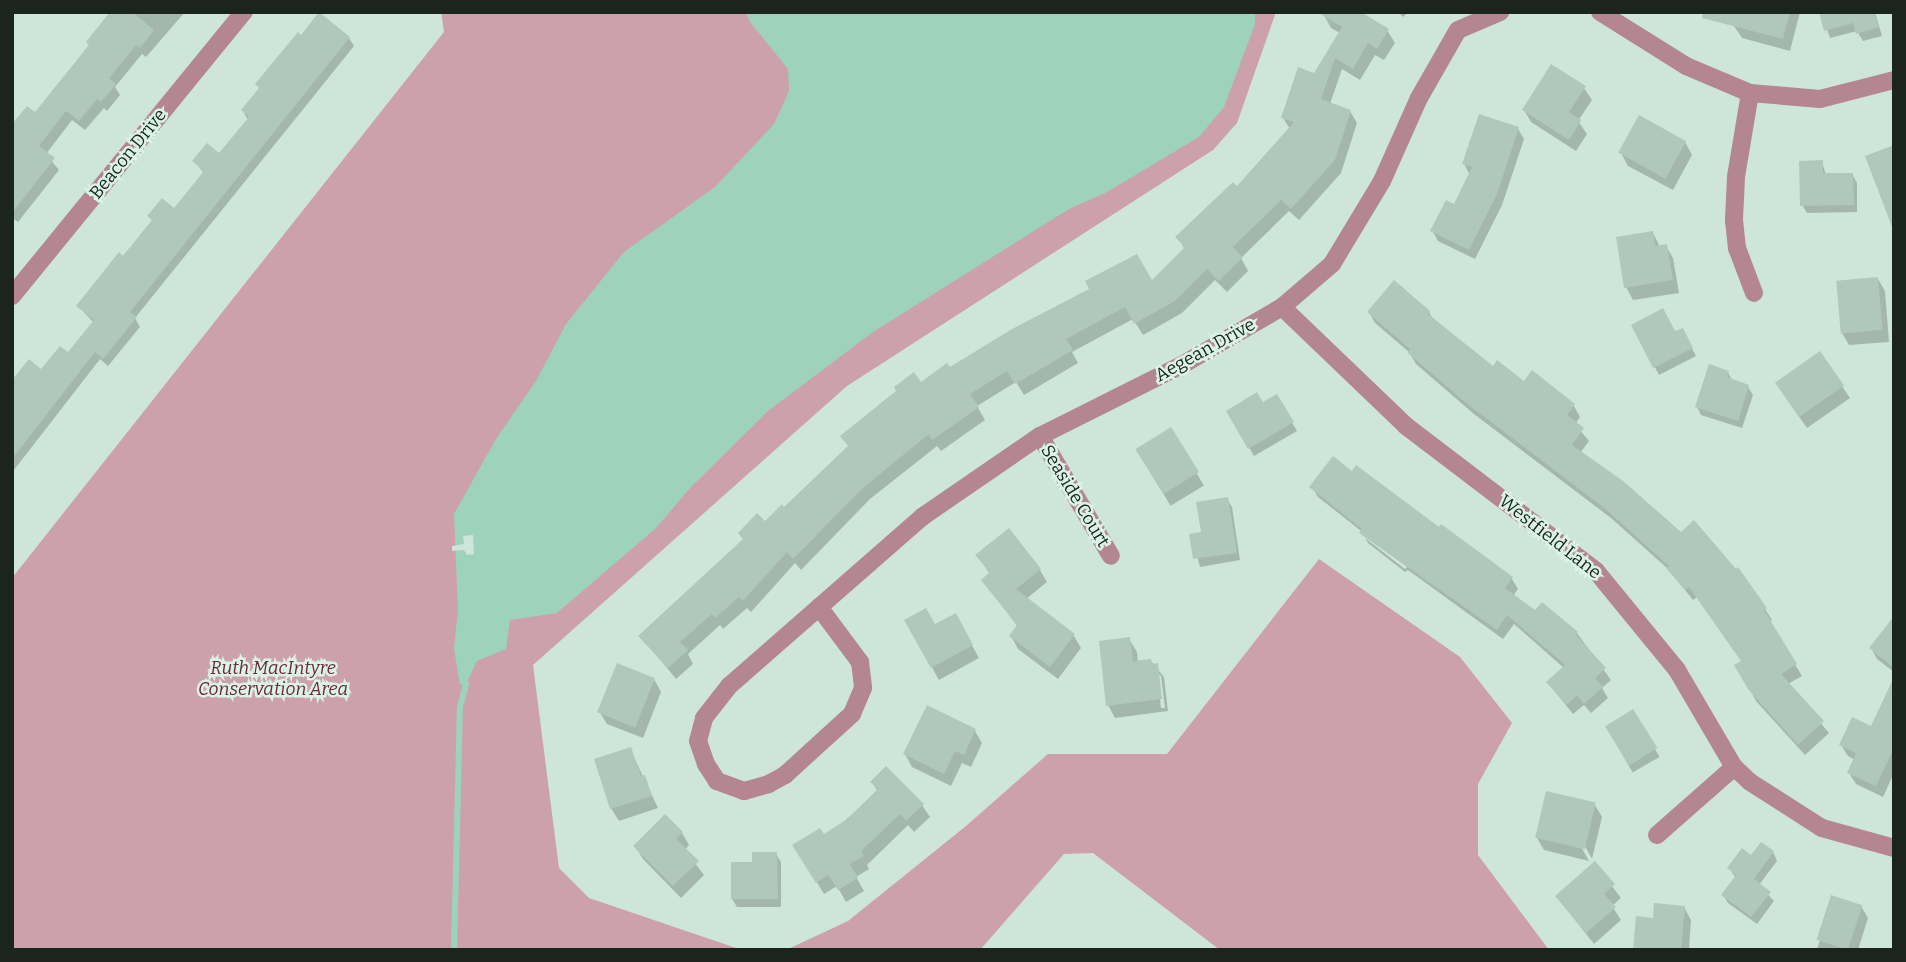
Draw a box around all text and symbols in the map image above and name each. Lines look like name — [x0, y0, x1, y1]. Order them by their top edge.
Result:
street label: Beacon Drive — [85, 105, 171, 203]
street label: Aegean Drive — [1151, 314, 1259, 386]
street label: Seaside Court — [1036, 441, 1114, 551]
street label: Westfield Lane — [1494, 490, 1606, 584]
park label: Ruth MacIntyre Conservation Area — [198, 658, 348, 700]

